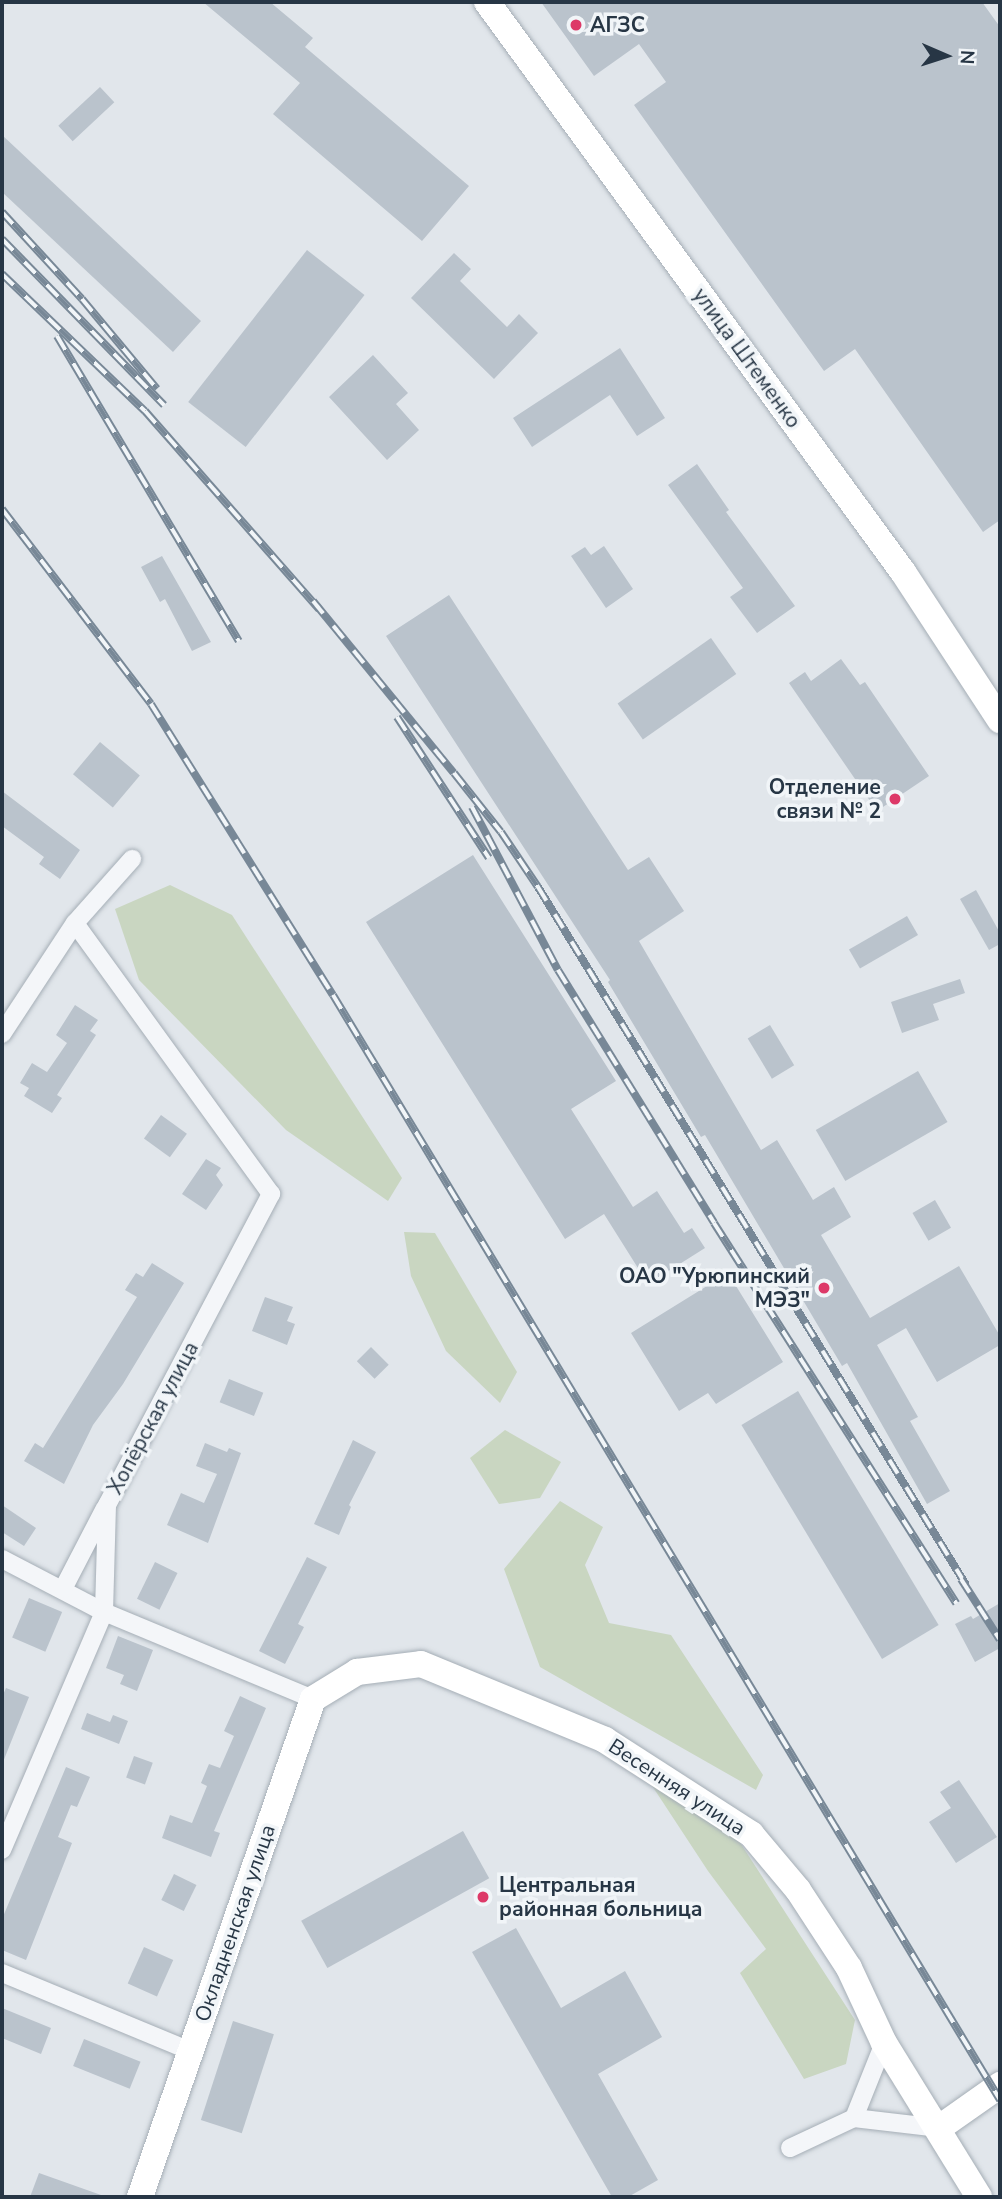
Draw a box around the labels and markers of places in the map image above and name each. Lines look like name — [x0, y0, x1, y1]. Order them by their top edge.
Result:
place label: АГЗС — [590, 12, 645, 38]
marker: АГЗС — [568, 17, 584, 33]
place label: Отделение связи № 2 — [769, 774, 881, 824]
marker: Отделение связи № 2 — [887, 791, 903, 807]
place label: ОАО "Урюпинский МЭЗ" — [619, 1263, 810, 1313]
marker: ОАО "Урюпинский МЭЗ" — [816, 1280, 832, 1296]
place label: Центральная районная больница — [499, 1872, 703, 1922]
marker: Центральная районная больница — [473, 1887, 493, 1907]

